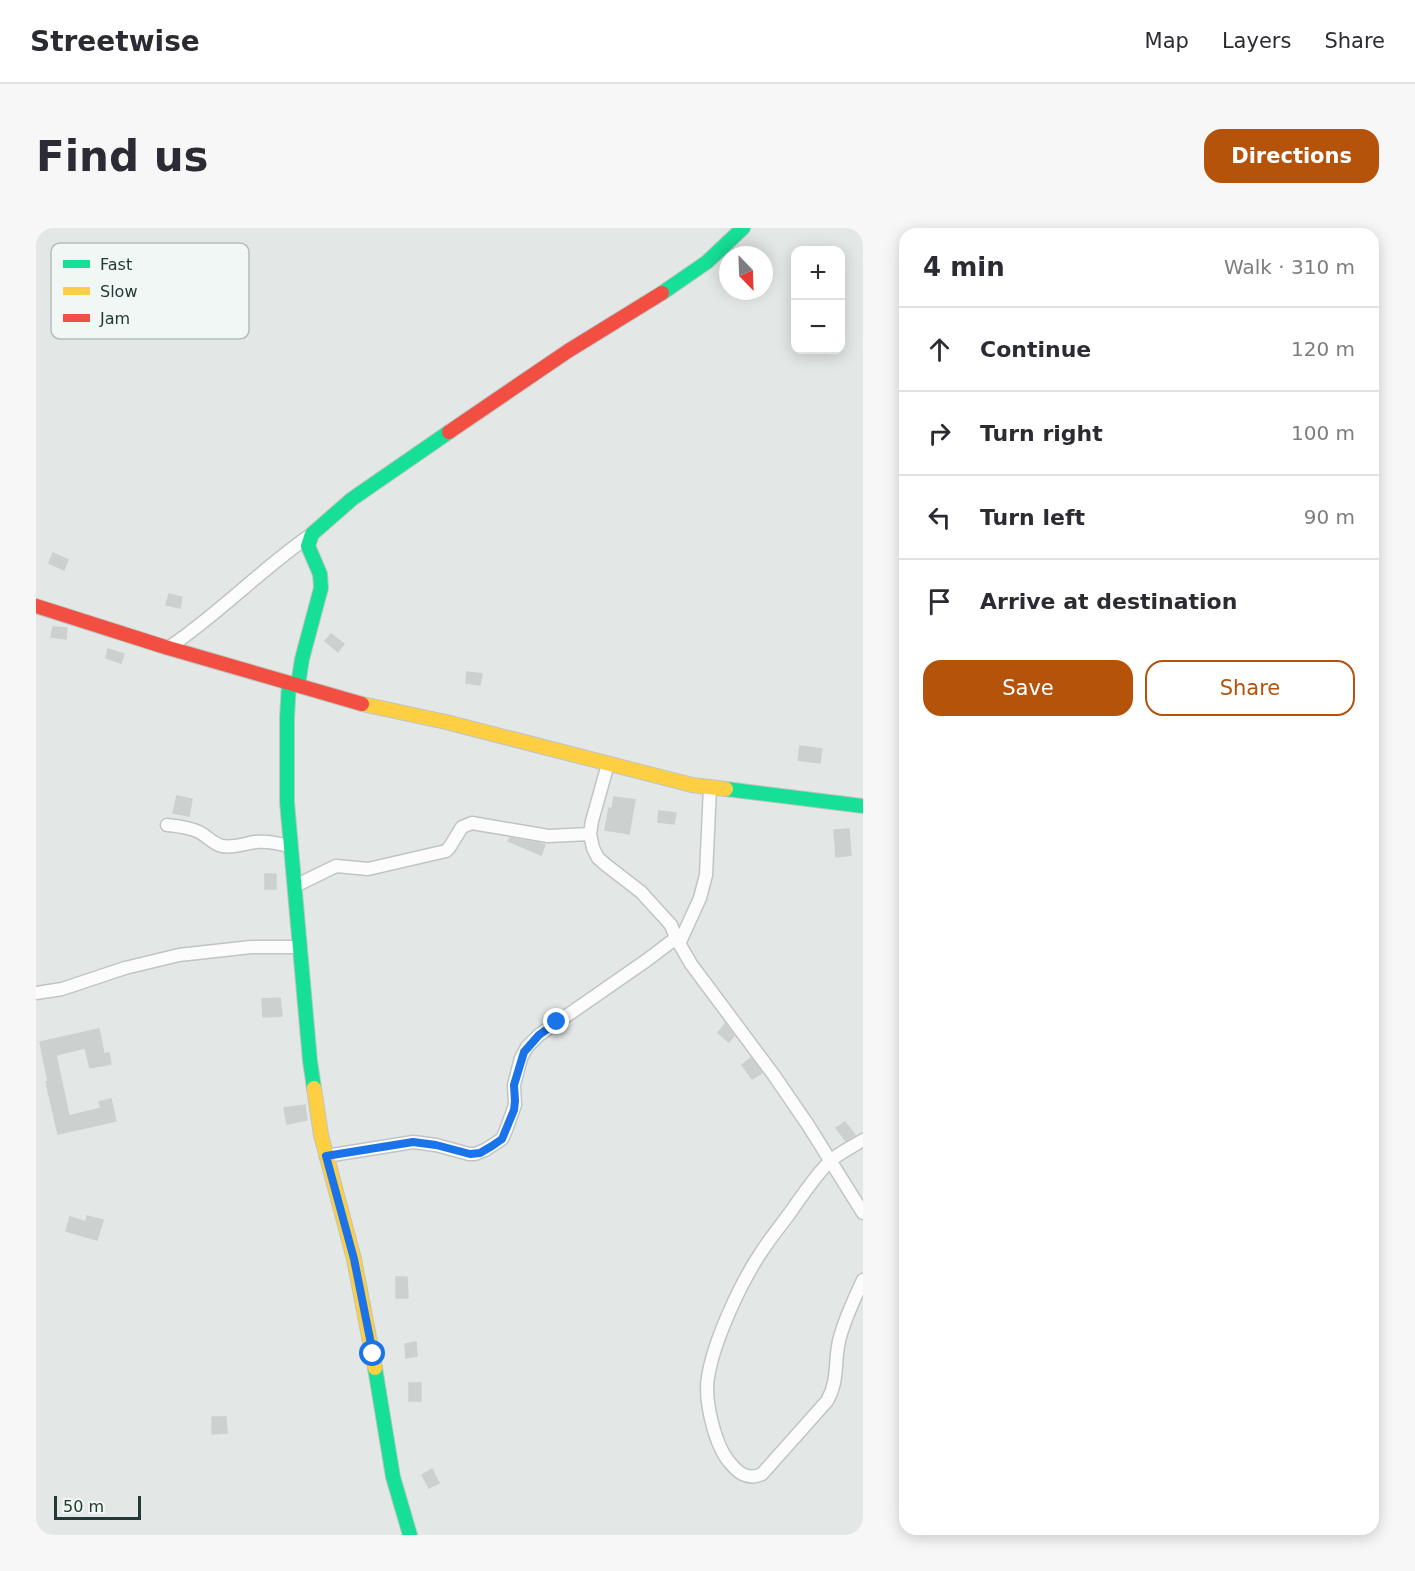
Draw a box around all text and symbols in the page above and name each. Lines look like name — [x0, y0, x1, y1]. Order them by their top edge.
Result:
text: Streetwise — [30, 25, 200, 58]
text: Map — [1145, 29, 1189, 53]
text: Layers — [1222, 29, 1291, 53]
text: Share — [1324, 29, 1385, 53]
button: Directions — [1204, 129, 1379, 183]
text: Find us — [36, 132, 209, 181]
legend — [51, 243, 249, 339]
north arrow — [719, 246, 773, 300]
map controls — [791, 246, 845, 354]
button: + — [791, 246, 845, 300]
text: 4 min — [923, 252, 1005, 282]
text: Fast — [100, 255, 132, 274]
text: Walk · 310 m — [1224, 255, 1355, 279]
text: Slow — [100, 282, 137, 301]
button: − — [791, 300, 845, 354]
text: Jam — [99, 309, 130, 328]
icon: ahead — [923, 333, 956, 366]
text: Continue — [980, 337, 1091, 362]
text: 120 m — [1291, 337, 1355, 361]
icon: right — [923, 417, 956, 450]
text: Turn right — [980, 421, 1103, 446]
text: 100 m — [1291, 421, 1355, 445]
icon: left — [923, 501, 956, 534]
text: Turn left — [980, 505, 1085, 530]
text: 90 m — [1304, 505, 1355, 529]
icon: arrive — [923, 585, 956, 618]
text: Arrive at destination — [980, 589, 1237, 614]
button: Save — [923, 660, 1133, 716]
button: Share — [1145, 660, 1355, 716]
route end — [543, 1008, 569, 1034]
route start — [359, 1340, 385, 1366]
scale bar — [54, 1493, 141, 1520]
text: 50 m — [63, 1497, 104, 1516]

